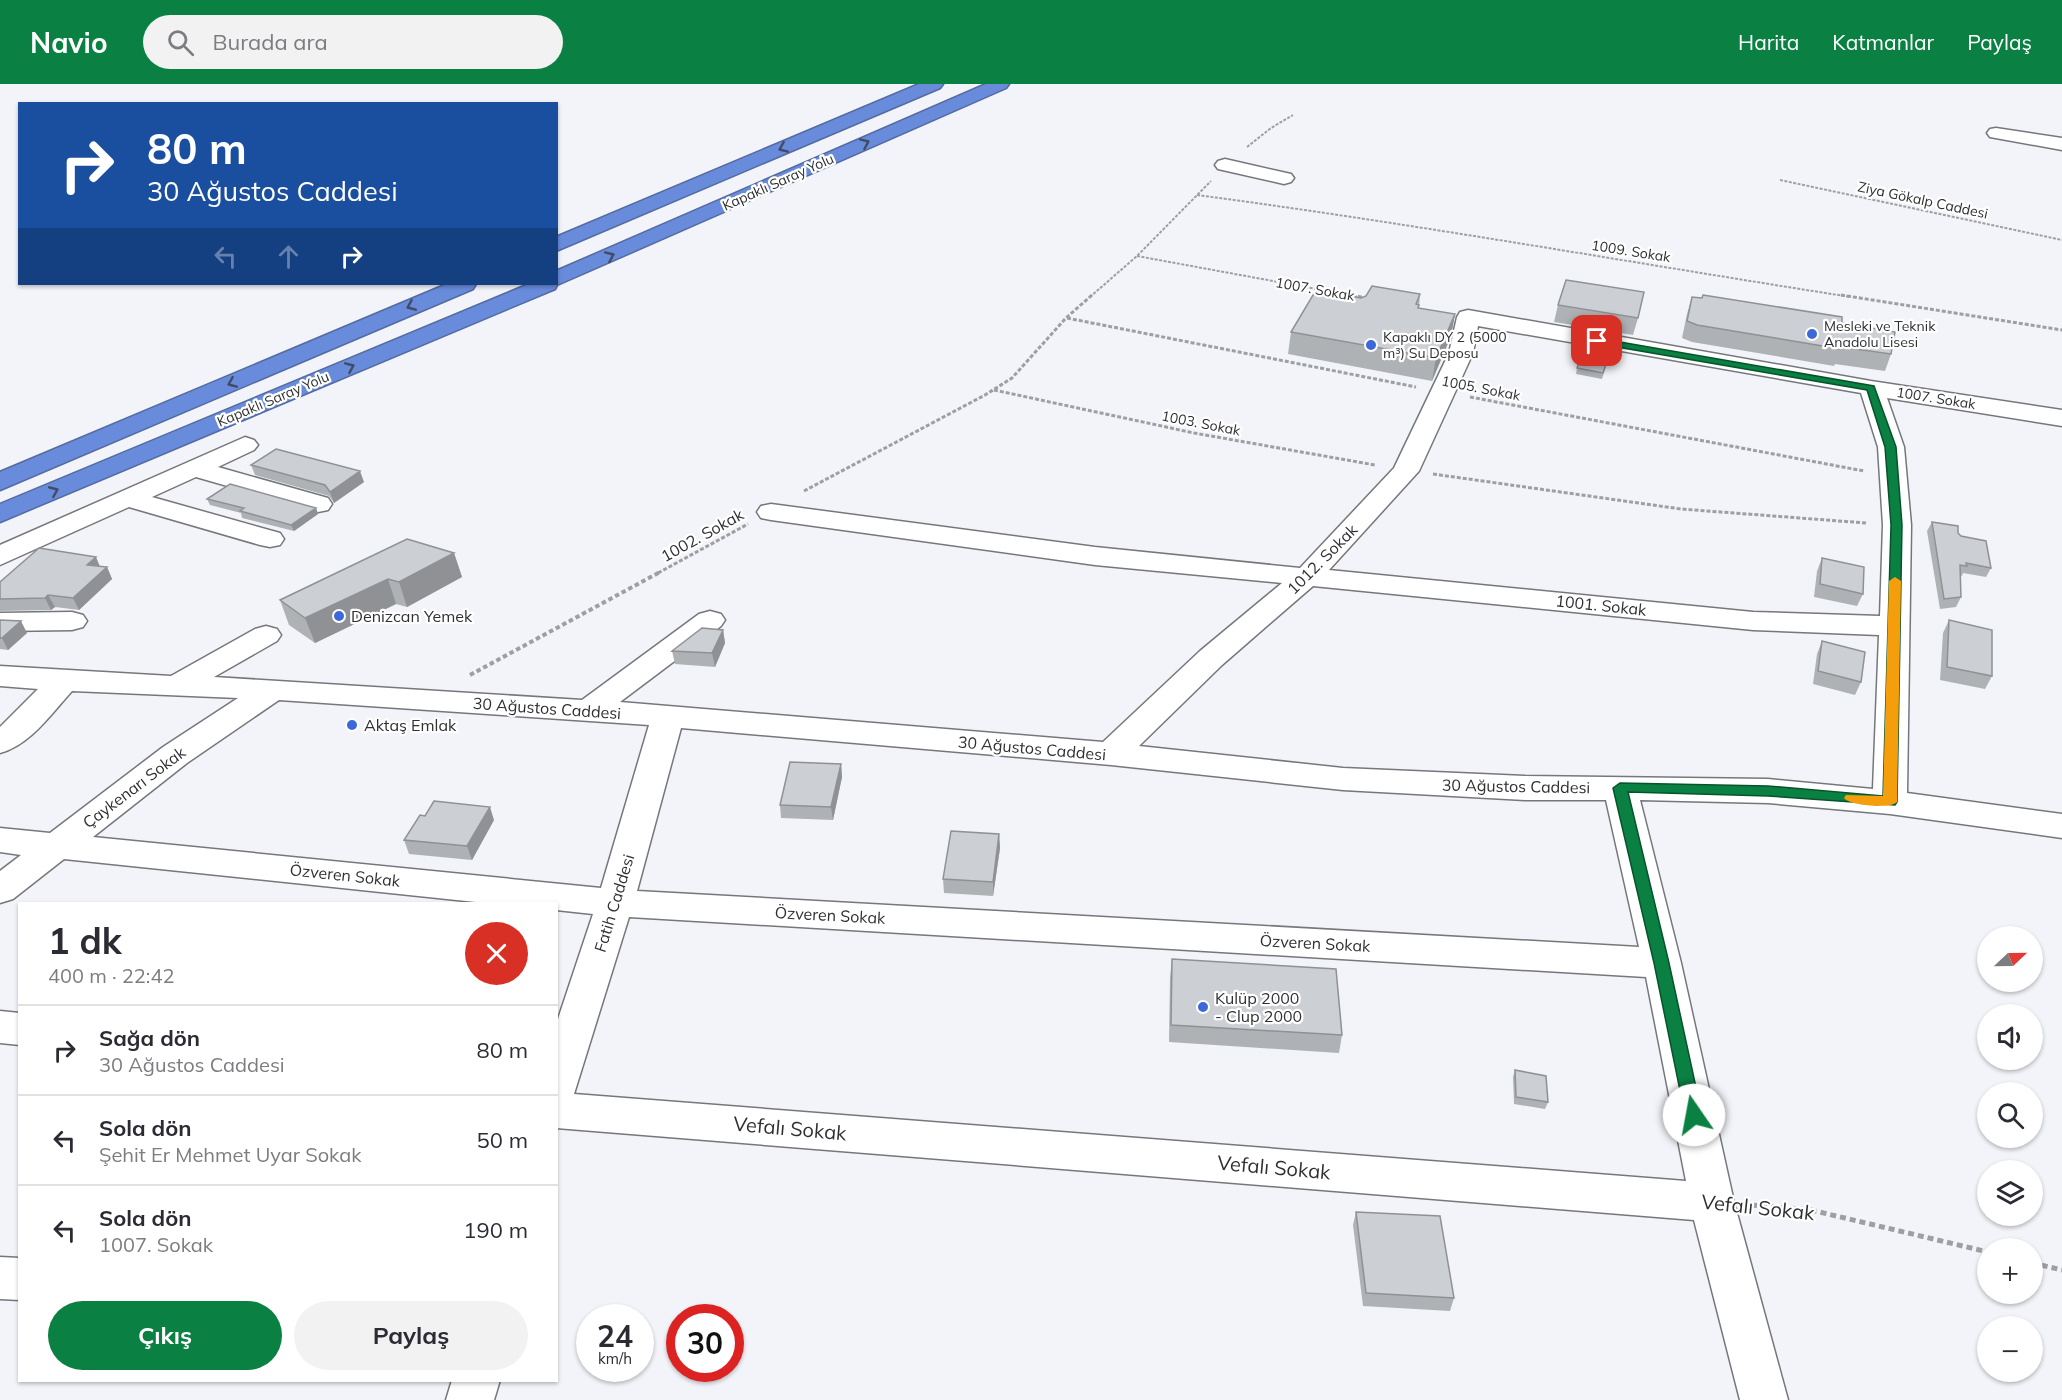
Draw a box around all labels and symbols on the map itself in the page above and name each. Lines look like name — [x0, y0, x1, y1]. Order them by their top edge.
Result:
one-way arrow — [859, 139, 870, 151]
one-way arrow — [779, 141, 790, 153]
street label: Kapaklı Saray Yolu — [720, 149, 836, 215]
street label: Ziya Gökalp Caddesi — [1856, 177, 1990, 223]
street label: 1009. Sokak — [1590, 236, 1673, 266]
one-way arrow — [604, 251, 615, 263]
street label: 1007. Sokak — [1274, 273, 1357, 305]
one-way arrow — [407, 299, 418, 311]
pin — [1571, 315, 1622, 366]
place label: Mesleki ve Teknik Anadolu Lisesi — [1824, 317, 1936, 351]
marker: Mesleki ve Teknik Anadolu Lisesi — [1805, 327, 1819, 341]
place label: Kapaklı DY 2 (5000 m³) Su Deposu — [1383, 328, 1507, 362]
marker: Kapaklı DY 2 (5000 m³) Su Deposu — [1364, 338, 1378, 352]
one-way arrow — [344, 362, 355, 374]
street label: Kapaklı Saray Yolu — [214, 367, 332, 431]
street label: 1005. Sokak — [1440, 372, 1523, 405]
one-way arrow — [227, 376, 238, 388]
street label: 1007. Sokak — [1895, 383, 1978, 413]
street label: 1003. Sokak — [1160, 407, 1243, 440]
one-way arrow — [48, 486, 59, 498]
street label: 1002. Sokak — [657, 504, 747, 566]
street label: 1012. Sokak — [1283, 519, 1362, 598]
street label: 1001. Sokak — [1555, 590, 1648, 620]
place label: Denizcan Yemek — [351, 606, 473, 626]
marker: Denizcan Yemek — [332, 609, 346, 623]
street label: 30 Ağustos Caddesi — [472, 693, 622, 723]
place label: Aktaş Emlak — [364, 715, 457, 735]
marker: Aktaş Emlak — [345, 718, 359, 732]
street label: 30 Ağustos Caddesi — [957, 732, 1107, 764]
street label: Çaykenarı Sokak — [79, 741, 190, 832]
street label: 30 Ağustos Caddesi — [1442, 775, 1590, 797]
street label: Fatih Caddesi — [590, 852, 638, 954]
street label: Özveren Sokak — [289, 859, 402, 891]
street label: Özveren Sokak — [774, 902, 887, 928]
north arrow — [1977, 926, 2043, 992]
street label: Özveren Sokak — [1259, 930, 1372, 956]
place label: Kulüp 2000 - Clup 2000 — [1215, 988, 1302, 1026]
marker: Kulüp 2000 - Clup 2000 — [1196, 1000, 1210, 1014]
position arrow — [1662, 1083, 1726, 1147]
street label: Vefalı Sokak — [732, 1111, 848, 1145]
street label: Vefalı Sokak — [1216, 1150, 1332, 1184]
street label: Vefalı Sokak — [1700, 1189, 1816, 1225]
speed limit sign: 30 — [666, 1304, 744, 1382]

